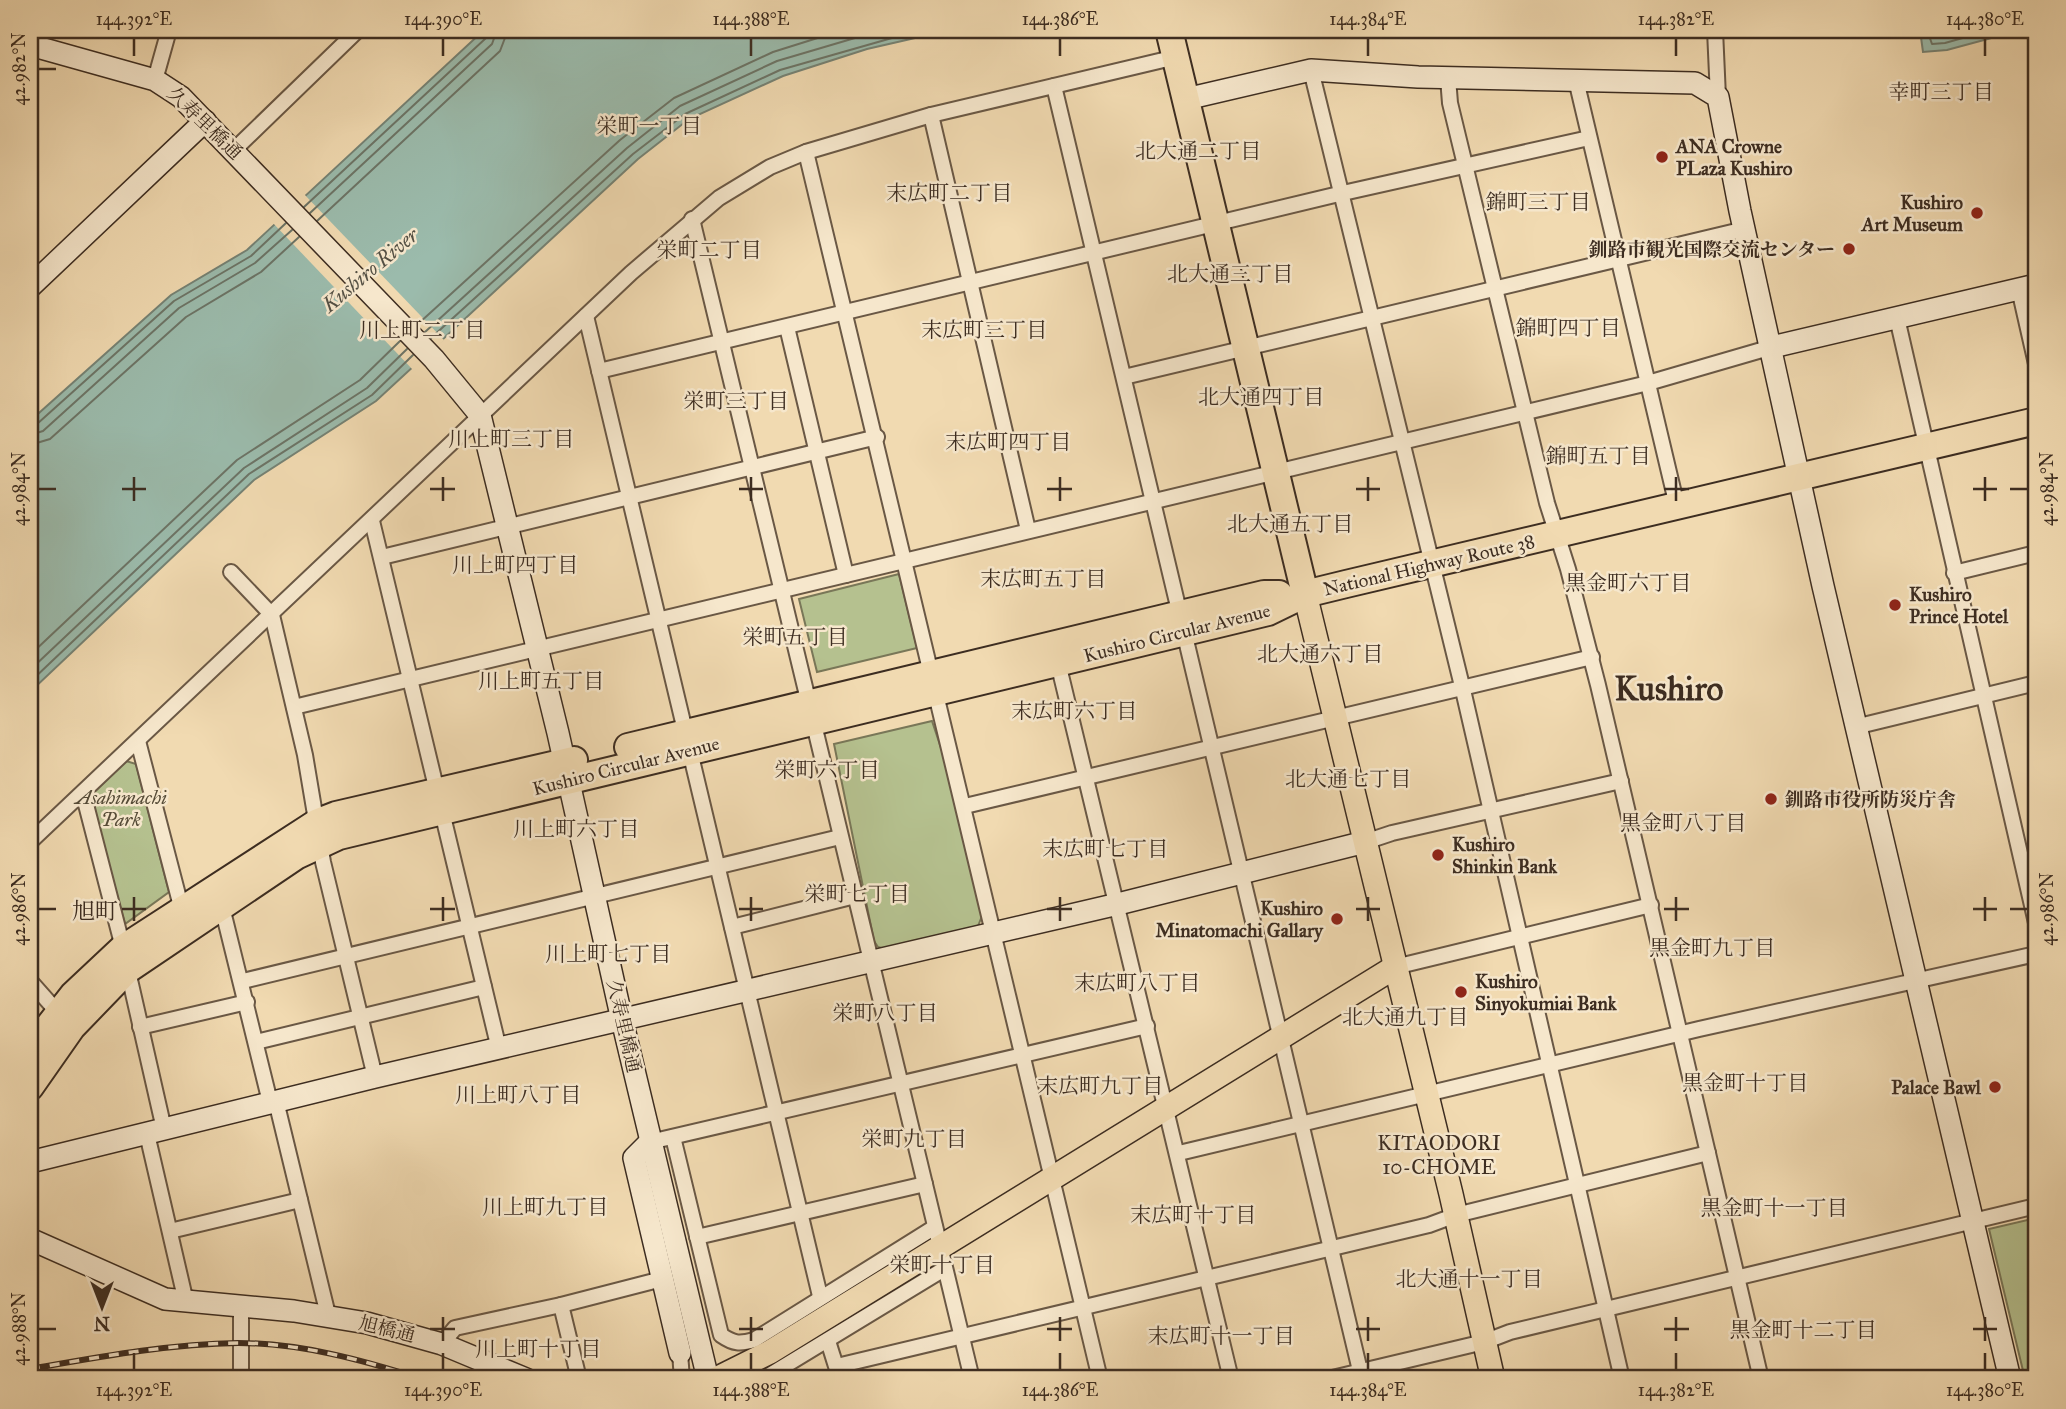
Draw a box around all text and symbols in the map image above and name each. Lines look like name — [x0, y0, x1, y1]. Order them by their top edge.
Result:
text: 144.392°E — [96, 8, 172, 30]
text: 144.390°E — [404, 8, 482, 30]
text: 144.388°E — [712, 8, 790, 30]
text: 144.386°E — [1022, 8, 1098, 30]
text: 144.384°E — [1329, 8, 1407, 30]
text: 144.382°E — [1638, 8, 1714, 30]
text: 144.380°E — [1946, 8, 2024, 30]
text: 42.982°N — [8, 33, 30, 105]
district label: 幸町三丁目 — [1889, 79, 1994, 105]
street label: 久寿里橋通 — [163, 82, 247, 164]
district label: 栄町一丁目 — [597, 113, 702, 139]
place label: ANA Crowne PLaza Kushiro — [1674, 135, 1793, 180]
district label: 北大通二丁目 — [1135, 138, 1261, 164]
marker: ANA Crowne PLaza Kushiro — [1654, 149, 1670, 165]
district label: 末広町二丁目 — [886, 180, 1012, 206]
district label: 錦町三丁目 — [1486, 189, 1591, 215]
place label: Kushiro Art Museum — [1860, 191, 1963, 236]
marker: Kushiro Art Museum — [1969, 205, 1985, 221]
water label: Kushiro River — [316, 221, 424, 318]
district label: 栄町二丁目 — [657, 237, 762, 263]
place label: 釧路市観光国際交流センター — [1589, 238, 1835, 261]
marker: 釧路市観光国際交流センター — [1841, 241, 1857, 257]
district label: 北大通三丁目 — [1167, 261, 1293, 287]
district label: 錦町四丁目 — [1516, 315, 1621, 341]
district label: 川上町二丁目 — [359, 317, 485, 343]
district label: 末広町三丁目 — [921, 317, 1047, 343]
district label: 北大通四丁目 — [1198, 384, 1324, 410]
district label: 栄町三丁目 — [684, 388, 789, 414]
district label: 川上町三丁目 — [448, 426, 574, 452]
district label: 末広町四丁目 — [945, 429, 1071, 455]
district label: 錦町五丁目 — [1546, 443, 1651, 469]
text: 42.984°N — [8, 452, 30, 526]
text: 42.984°N — [2036, 452, 2058, 526]
district label: 北大通五丁目 — [1227, 511, 1353, 537]
street label: National Highway Route 38 — [1321, 529, 1537, 602]
district label: 川上町四丁目 — [452, 552, 578, 578]
district label: 末広町五丁目 — [980, 566, 1106, 592]
district label: 黒金町六丁目 — [1565, 570, 1691, 596]
place label: Kushiro Prince Hotel — [1909, 583, 2009, 628]
marker: Kushiro Prince Hotel — [1887, 597, 1903, 613]
street label: Kushiro Circular Avenue — [1081, 599, 1273, 667]
district label: 栄町五丁目 — [743, 624, 848, 650]
district label: 北大通六丁目 — [1257, 641, 1383, 667]
district label: 川上町五丁目 — [478, 668, 604, 694]
district label: Kushiro — [1615, 669, 1724, 709]
district label: 末広町六丁目 — [1011, 698, 1137, 724]
street label: Kushiro Circular Avenue — [530, 732, 722, 800]
district label: 栄町六丁目 — [775, 757, 880, 783]
district label: 北大通七丁目 — [1285, 766, 1411, 792]
park label: Asahimachi Park — [73, 786, 167, 831]
place label: 釧路市役所防災庁舎 — [1785, 788, 1956, 811]
marker: 釧路市役所防災庁舎 — [1763, 791, 1779, 807]
district label: 黒金町八丁目 — [1620, 810, 1746, 836]
district label: 川上町六丁目 — [513, 816, 639, 842]
place label: Kushiro Shinkin Bank — [1452, 833, 1558, 878]
district label: 末広町七丁目 — [1042, 836, 1168, 862]
marker: Kushiro Shinkin Bank — [1430, 847, 1446, 863]
text: 42.986°N — [8, 872, 30, 946]
text: 42.986°N — [2036, 872, 2058, 946]
district label: 栄町七丁目 — [805, 881, 910, 907]
district label: 旭町 — [72, 897, 118, 925]
place label: Kushiro Minatomachi Gallary — [1155, 897, 1324, 943]
marker: Kushiro Minatomachi Gallary — [1329, 911, 1345, 927]
district label: 黒金町九丁目 — [1649, 935, 1775, 961]
district label: 川上町七丁目 — [545, 941, 671, 967]
district label: 末広町八丁目 — [1074, 970, 1200, 996]
place label: Kushiro Sinyokumiai Bank — [1475, 970, 1618, 1016]
street label: 久寿里橋通 — [602, 977, 646, 1075]
marker: Kushiro Sinyokumiai Bank — [1453, 984, 1469, 1000]
district label: 栄町八丁目 — [833, 1000, 938, 1026]
district label: 北大通九丁目 — [1342, 1004, 1468, 1030]
district label: 黒金町十丁目 — [1682, 1070, 1808, 1096]
district label: 末広町九丁目 — [1037, 1073, 1163, 1099]
place label: Palace Bawl — [1891, 1076, 1982, 1099]
marker: Palace Bawl — [1987, 1079, 2003, 1095]
district label: 川上町八丁目 — [455, 1082, 581, 1108]
district label: 栄町九丁目 — [862, 1126, 967, 1152]
district label: KITAODORI 10-CHOME — [1377, 1130, 1501, 1180]
district label: 川上町九丁目 — [482, 1194, 608, 1220]
district label: 黒金町十一丁目 — [1701, 1195, 1848, 1221]
district label: 末広町十丁目 — [1130, 1202, 1256, 1228]
district label: 栄町十丁目 — [890, 1252, 995, 1278]
district label: 北大通十一丁目 — [1396, 1266, 1543, 1292]
north arrow — [66, 1272, 136, 1342]
text: 42.988°N — [8, 1292, 30, 1366]
street label: 旭橋通 — [357, 1311, 417, 1347]
text: N — [94, 1312, 110, 1335]
district label: 黒金町十二丁目 — [1730, 1317, 1877, 1343]
district label: 末広町十一丁目 — [1148, 1323, 1295, 1349]
district label: 川上町十丁目 — [475, 1336, 601, 1362]
text: 144.392°E — [96, 1379, 172, 1401]
text: 144.390°E — [404, 1379, 482, 1401]
text: 144.388°E — [712, 1379, 790, 1401]
text: 144.386°E — [1022, 1379, 1098, 1401]
text: 144.384°E — [1329, 1379, 1407, 1401]
text: 144.382°E — [1638, 1379, 1714, 1401]
text: 144.380°E — [1946, 1379, 2024, 1401]

